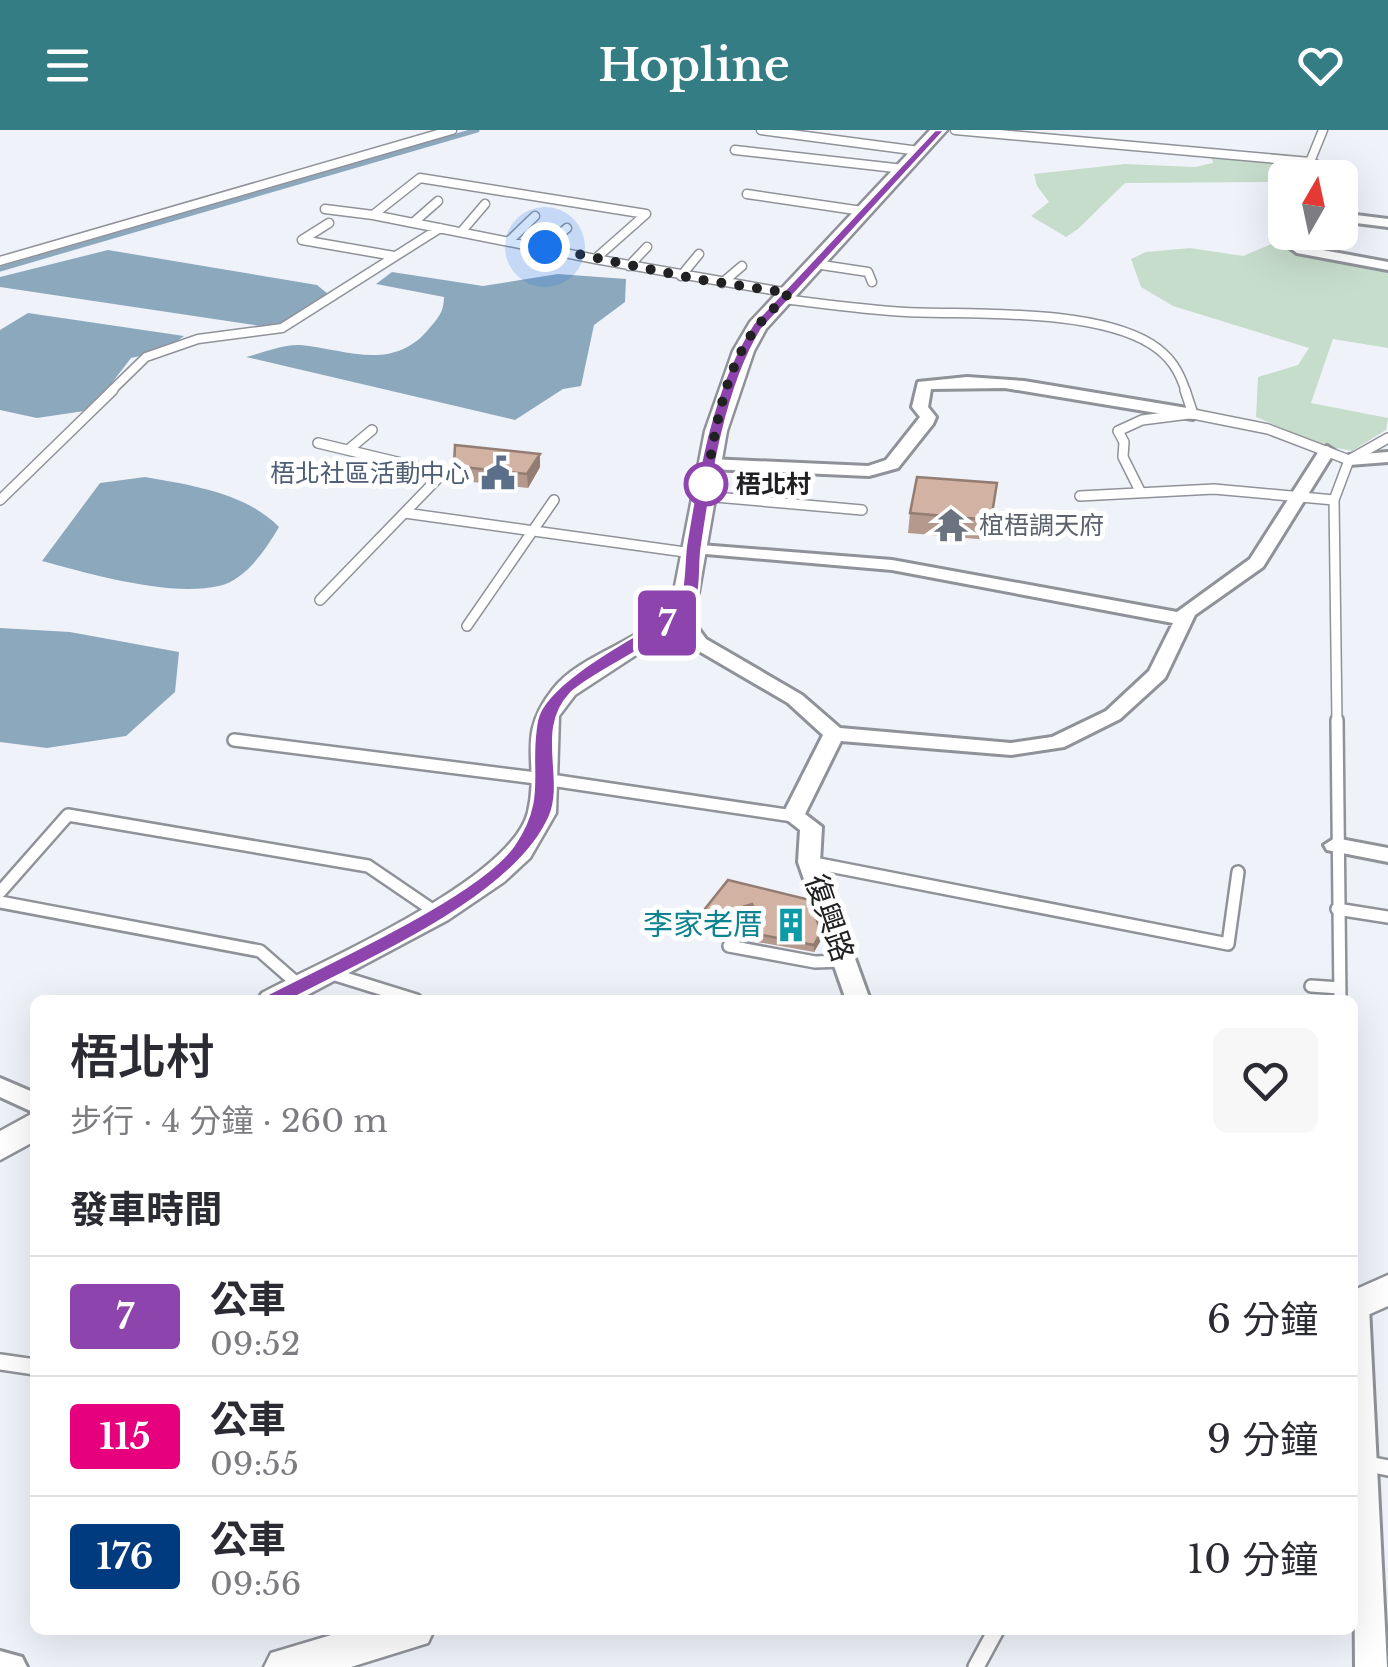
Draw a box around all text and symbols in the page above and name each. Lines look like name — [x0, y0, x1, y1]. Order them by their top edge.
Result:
text: Hopline — [598, 37, 790, 93]
icon: menu — [40, 38, 95, 93]
icon: heart — [1293, 38, 1348, 93]
north arrow — [1268, 160, 1358, 250]
map controls — [1268, 160, 1358, 250]
your location — [520, 222, 570, 272]
public building icon: 梧北社區活動中心 — [479, 454, 517, 492]
place label: 梧北社區活動中心 — [270, 458, 470, 489]
marker: 梧北村 — [685, 463, 727, 505]
place label: 梧北村 — [736, 469, 811, 500]
temple icon: 椬梧調天府 — [932, 506, 970, 544]
place label: 椬梧調天府 — [979, 510, 1104, 541]
line badge: 7 — [634, 590, 700, 656]
text: 7 — [658, 602, 676, 645]
street label: 復興路 — [797, 869, 862, 966]
place label: 李家老厝 — [643, 906, 763, 943]
building icon: 李家老厝 — [772, 906, 810, 944]
text: 梧北村 — [70, 1027, 214, 1087]
button: heart — [1213, 1028, 1318, 1133]
text: 步行 · 4 分鐘 · 260 m — [70, 1101, 388, 1141]
text: 發車時間 — [70, 1186, 222, 1233]
text: 公車 — [210, 1276, 286, 1323]
text: 7 — [116, 1295, 134, 1338]
text: 6 分鐘 — [1207, 1296, 1318, 1343]
text: 09:52 — [210, 1324, 300, 1364]
text: 公車 — [210, 1396, 286, 1443]
text: 115 — [99, 1415, 151, 1458]
text: 9 分鐘 — [1207, 1416, 1318, 1463]
text: 09:55 — [210, 1444, 299, 1484]
text: 公車 — [210, 1516, 286, 1563]
text: 176 — [97, 1535, 153, 1578]
text: 10 分鐘 — [1187, 1536, 1318, 1583]
text: 09:56 — [210, 1564, 301, 1604]

